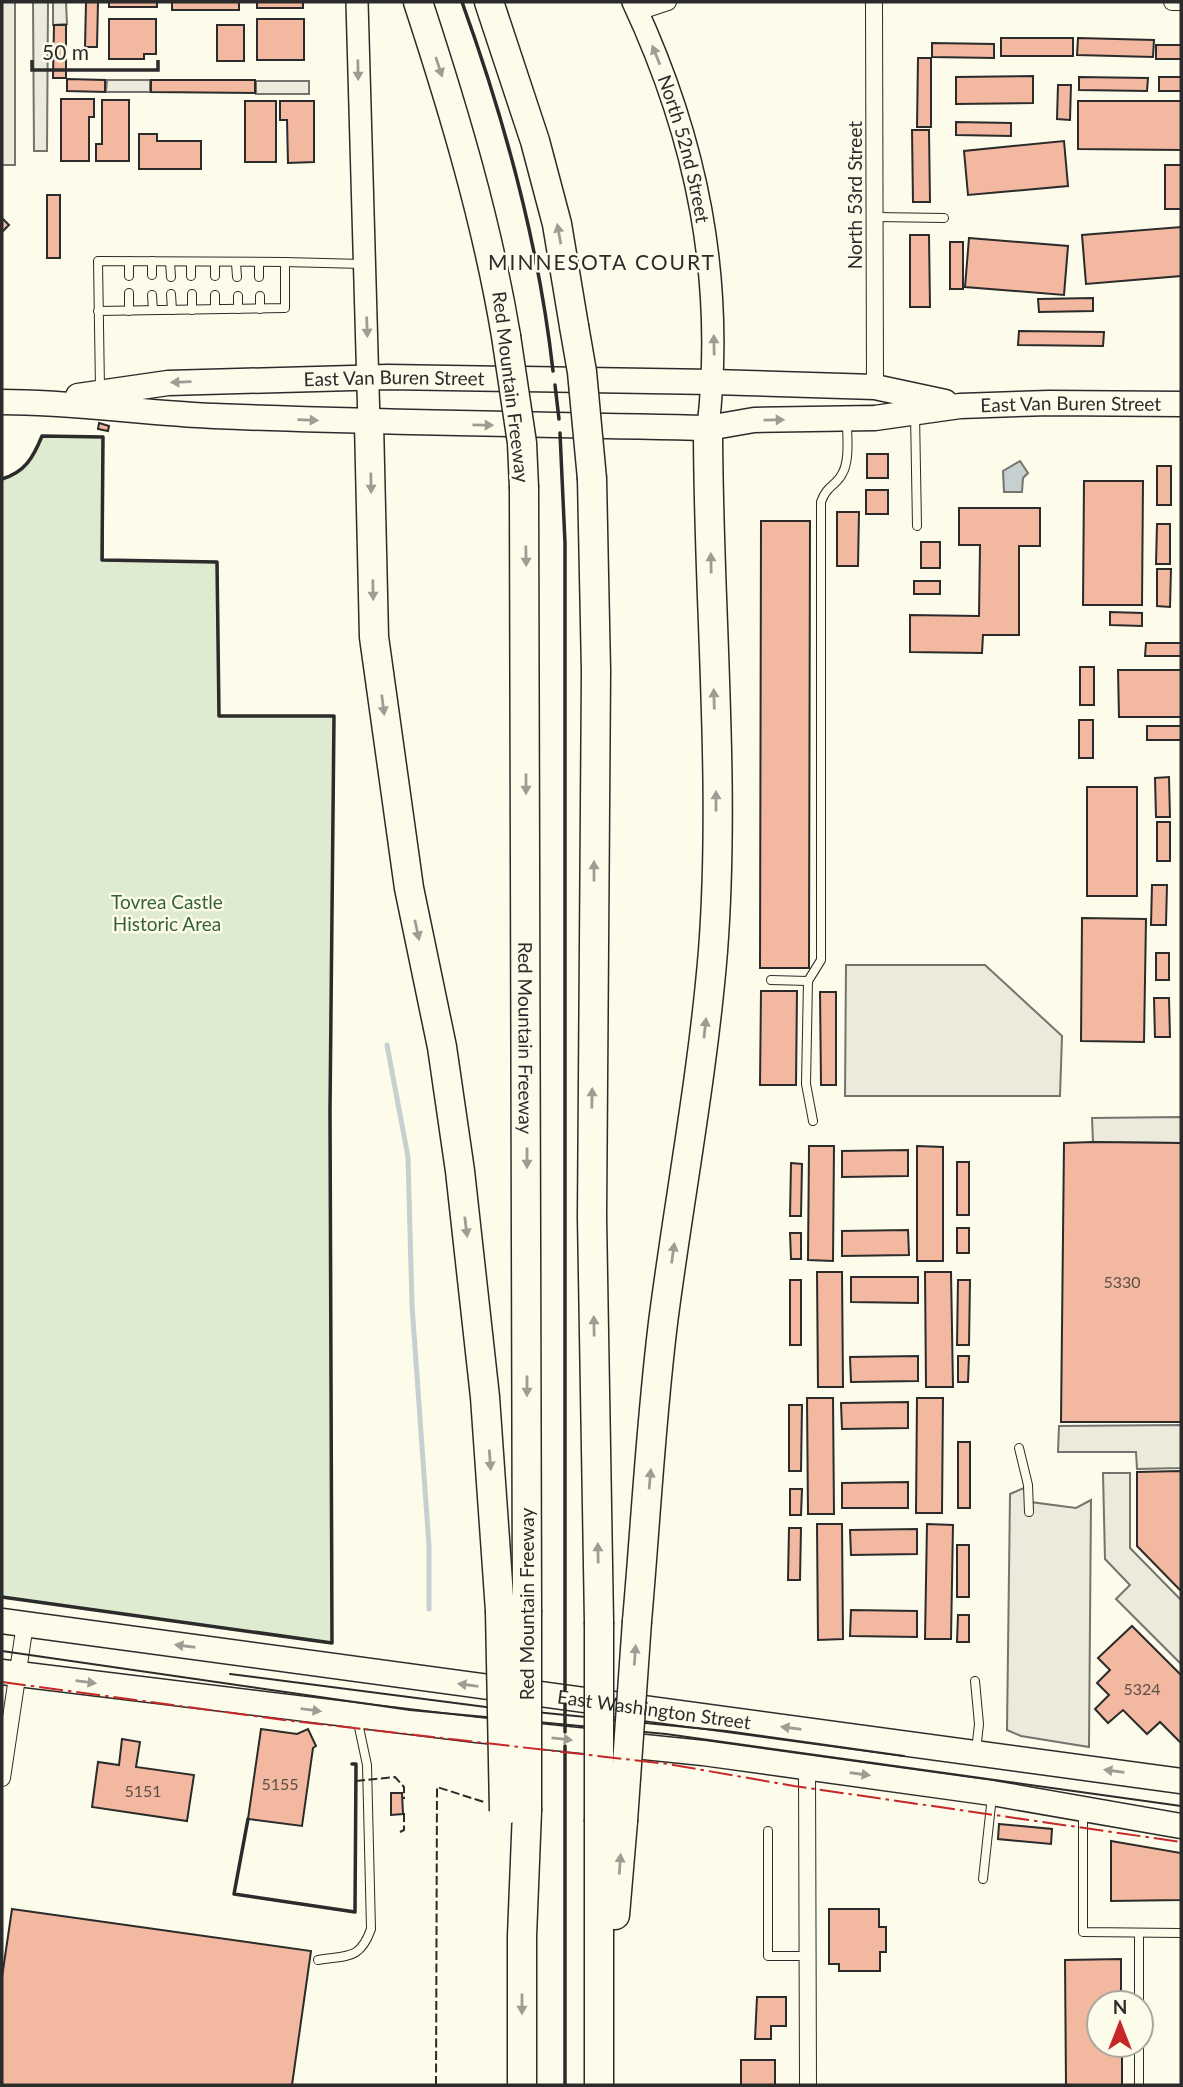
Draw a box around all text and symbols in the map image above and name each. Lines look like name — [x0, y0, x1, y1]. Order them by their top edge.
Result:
scale bar — [32, 28, 158, 72]
text: 50 m — [42, 39, 89, 64]
one-way arrow — [650, 44, 661, 65]
one-way arrow — [434, 56, 445, 77]
one-way arrow — [353, 59, 364, 81]
street label: North 52nd Street — [653, 72, 715, 225]
street label: North 53rd Street — [843, 121, 866, 269]
one-way arrow — [553, 223, 564, 245]
district label: MINNESOTA COURT — [488, 249, 716, 274]
street label: Red Mountain Freeway — [488, 290, 535, 484]
one-way arrow — [361, 316, 373, 338]
one-way arrow — [708, 334, 720, 356]
street label: East Van Buren Street — [303, 365, 485, 390]
one-way arrow — [170, 377, 192, 388]
street label: East Van Buren Street — [980, 391, 1161, 416]
one-way arrow — [763, 414, 785, 426]
one-way arrow — [297, 415, 319, 426]
one-way arrow — [472, 419, 494, 430]
one-way arrow — [365, 472, 376, 494]
one-way arrow — [520, 545, 532, 567]
one-way arrow — [705, 552, 716, 574]
one-way arrow — [367, 579, 379, 601]
one-way arrow — [709, 688, 720, 710]
one-way arrow — [377, 694, 388, 716]
one-way arrow — [520, 773, 532, 795]
one-way arrow — [710, 790, 722, 812]
one-way arrow — [588, 860, 600, 882]
park label: Tovrea Castle Historic Area — [111, 890, 223, 935]
one-way arrow — [412, 919, 423, 941]
street label: Red Mountain Freeway — [514, 942, 538, 1135]
one-way arrow — [700, 1017, 711, 1039]
one-way arrow — [586, 1087, 598, 1109]
one-way arrow — [521, 1147, 533, 1169]
one-way arrow — [461, 1216, 472, 1238]
one-way arrow — [668, 1242, 679, 1264]
house number: 5330 — [1103, 1272, 1141, 1291]
one-way arrow — [588, 1315, 599, 1337]
one-way arrow — [521, 1375, 533, 1397]
one-way arrow — [484, 1449, 495, 1471]
one-way arrow — [645, 1468, 656, 1490]
street label: Red Mountain Freeway — [515, 1508, 538, 1700]
one-way arrow — [592, 1542, 604, 1564]
one-way arrow — [174, 1640, 196, 1651]
one-way arrow — [630, 1644, 641, 1666]
one-way arrow — [75, 1676, 97, 1687]
one-way arrow — [457, 1679, 479, 1690]
house number: 5324 — [1123, 1679, 1161, 1698]
street label: East Washington Street — [556, 1684, 752, 1734]
one-way arrow — [300, 1704, 322, 1715]
one-way arrow — [780, 1722, 802, 1733]
one-way arrow — [551, 1733, 573, 1744]
one-way arrow — [1103, 1765, 1125, 1776]
one-way arrow — [850, 1769, 872, 1780]
house number: 5155 — [261, 1774, 299, 1793]
house number: 5151 — [124, 1781, 162, 1800]
one-way arrow — [615, 1852, 626, 1874]
north arrow — [1085, 1989, 1155, 2059]
one-way arrow — [516, 1993, 528, 2015]
text: N — [1113, 1995, 1127, 2018]

